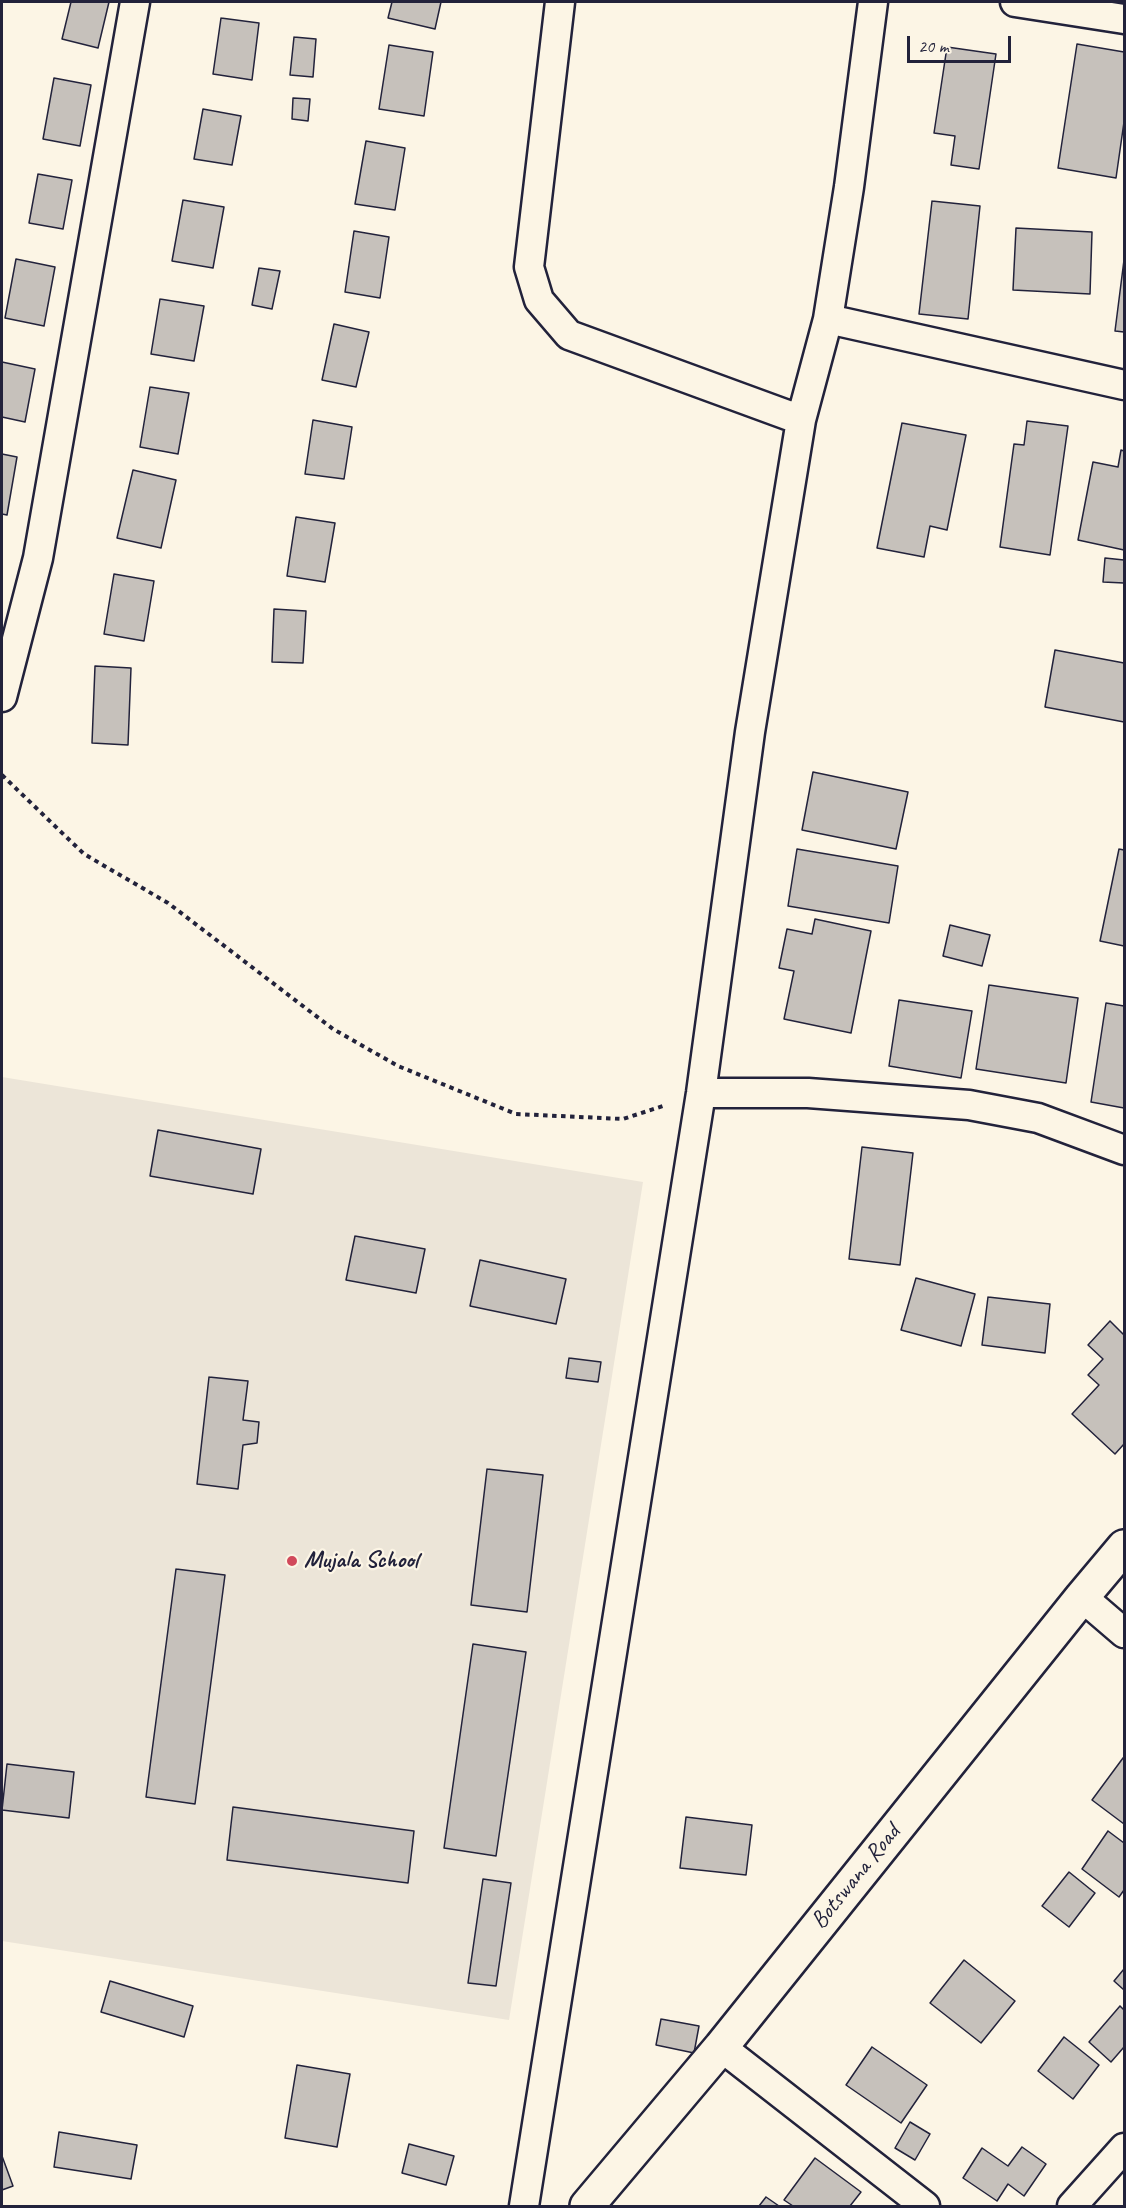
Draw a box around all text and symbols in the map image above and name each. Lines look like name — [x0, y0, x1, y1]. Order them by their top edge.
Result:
scale bar — [910, 24, 1014, 62]
text: 20 m — [918, 35, 949, 57]
place label: Mujala School — [304, 1547, 418, 1575]
marker: Mujala School — [285, 1554, 299, 1568]
street label: Botswana Road — [805, 1819, 907, 1935]

